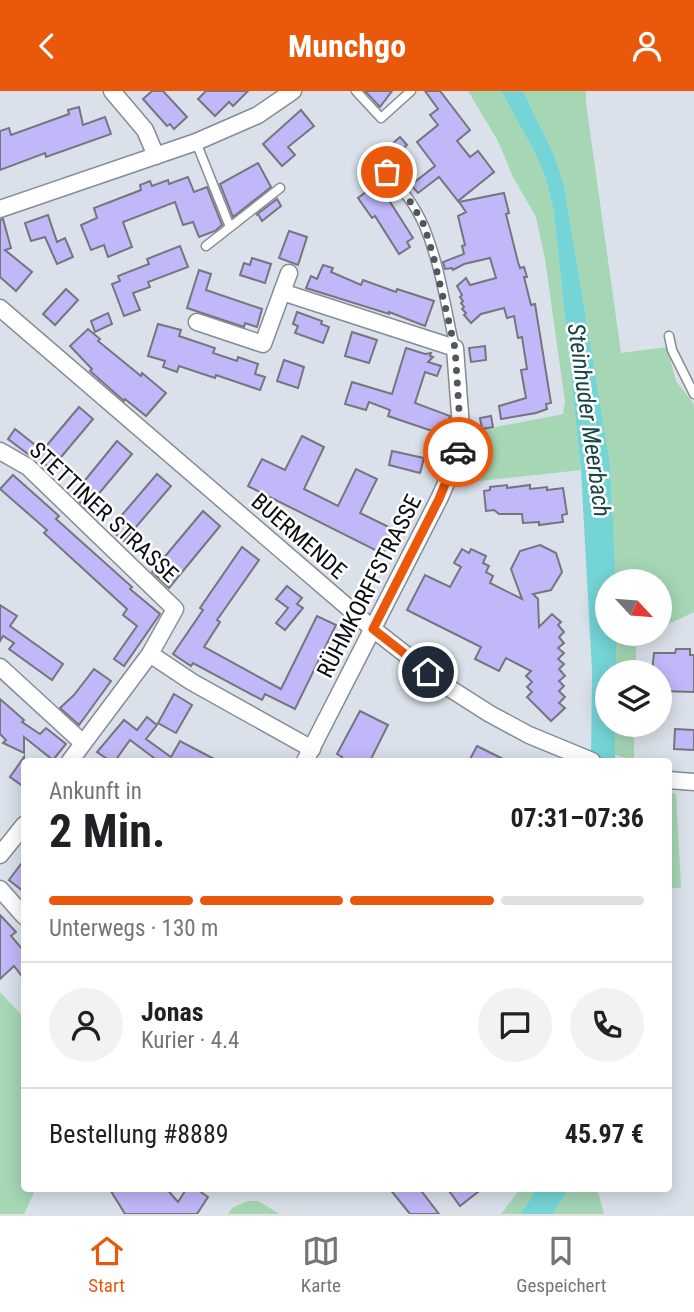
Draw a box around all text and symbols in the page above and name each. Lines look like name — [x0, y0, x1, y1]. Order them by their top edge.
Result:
icon: back — [28, 27, 66, 65]
text: Munchgo — [288, 27, 406, 65]
icon: person — [628, 27, 666, 65]
pin — [357, 142, 417, 202]
icon: bag — [368, 153, 406, 191]
water label: Steinhuder Meerbach — [562, 321, 616, 519]
courier — [423, 417, 493, 487]
icon: car — [439, 433, 477, 471]
street label: STETTINER STRASSE — [24, 437, 184, 588]
street label: BUERMENDE — [246, 488, 352, 585]
street label: RÜHMKORFFSTRASSE — [311, 490, 427, 682]
north arrow — [595, 569, 672, 646]
map controls — [595, 569, 672, 737]
pin — [398, 642, 458, 702]
icon: home — [409, 653, 447, 691]
button: layers — [595, 660, 672, 737]
text: Ankunft in — [49, 778, 142, 805]
text: 07:31–07:36 — [510, 803, 644, 833]
text: 2 Min. — [49, 804, 165, 858]
text: Unterwegs · 130 m — [49, 915, 218, 942]
button: person — [49, 988, 123, 1062]
button: chat — [478, 988, 552, 1062]
button: phone — [570, 988, 644, 1062]
text: Jonas — [141, 997, 204, 1027]
text: Kurier · 4.4 — [141, 1027, 239, 1054]
text: Bestellung #8889 — [49, 1119, 229, 1149]
text: 45.97 € — [565, 1119, 644, 1149]
tab: Start — [88, 1232, 126, 1297]
tab: Karte — [301, 1232, 341, 1297]
tab: Gespeichert — [516, 1232, 606, 1297]

